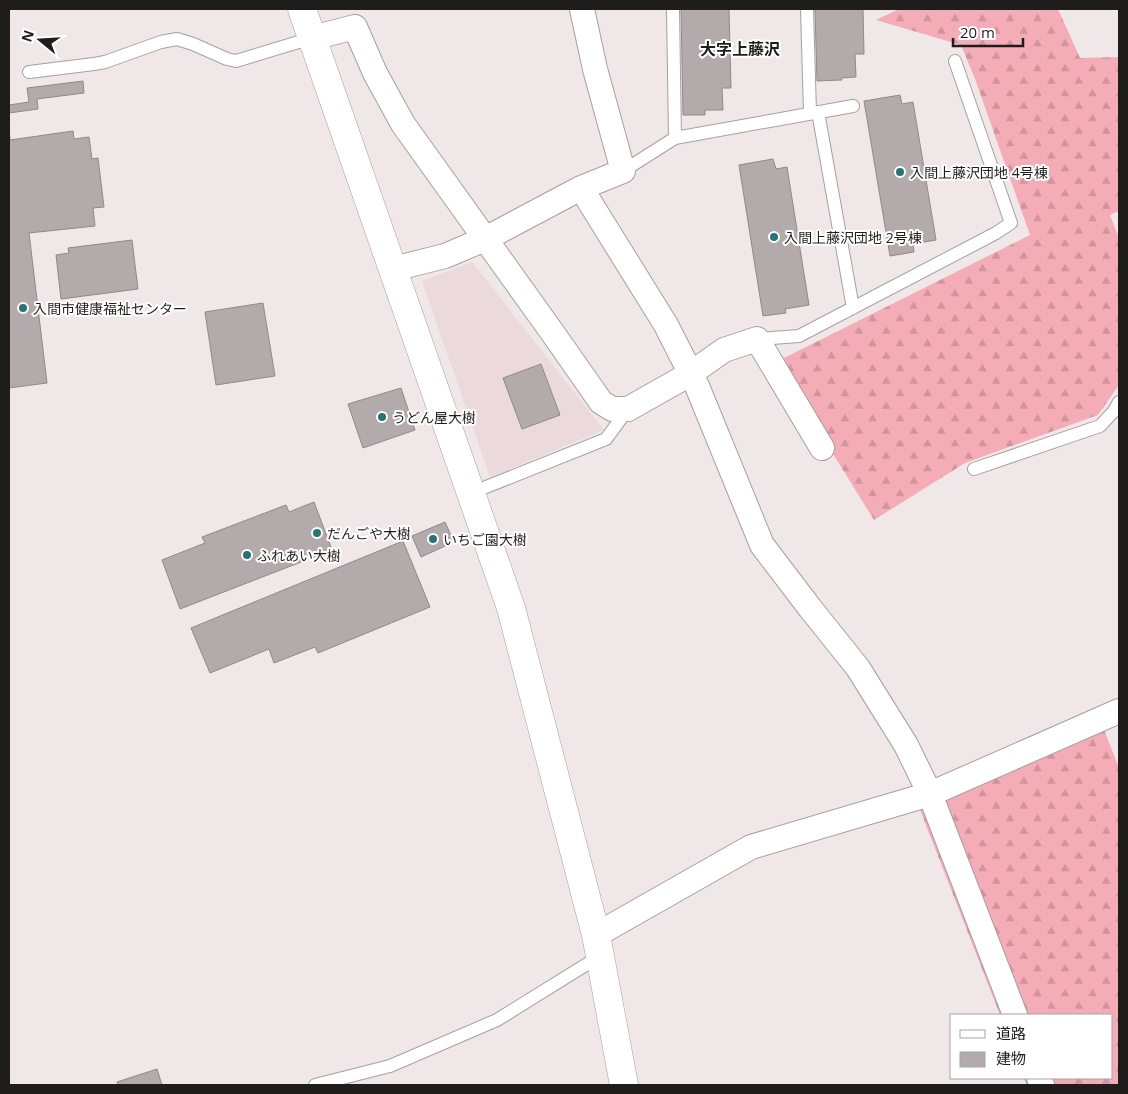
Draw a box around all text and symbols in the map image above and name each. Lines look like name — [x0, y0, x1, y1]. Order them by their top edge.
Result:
north arrow — [15, 15, 65, 65]
scale bar — [953, 15, 1023, 47]
text: 20 m — [960, 22, 995, 42]
text: N — [16, 27, 38, 44]
district label: 大字上藤沢 — [700, 38, 780, 60]
place label: 入間上藤沢団地 4号棟 — [910, 163, 1048, 182]
marker: 入間上藤沢団地 4号棟 — [894, 166, 906, 178]
place label: 入間上藤沢団地 2号棟 — [784, 228, 922, 247]
marker: 入間上藤沢団地 2号棟 — [768, 231, 780, 243]
place label: 入間市健康福祉センター — [33, 299, 187, 318]
marker: 入間市健康福祉センター — [17, 302, 29, 314]
place label: うどん屋大樹 — [392, 408, 476, 427]
marker: うどん屋大樹 — [376, 411, 388, 423]
place label: だんごや大樹 — [327, 524, 411, 543]
marker: だんごや大樹 — [311, 527, 323, 539]
place label: いちご園大樹 — [443, 530, 527, 549]
marker: いちご園大樹 — [427, 533, 439, 545]
place label: ふれあい大樹 — [257, 546, 341, 565]
marker: ふれあい大樹 — [241, 549, 253, 561]
legend — [950, 1014, 1113, 1079]
text: 道路 — [996, 1023, 1026, 1043]
text: 建物 — [996, 1048, 1026, 1068]

